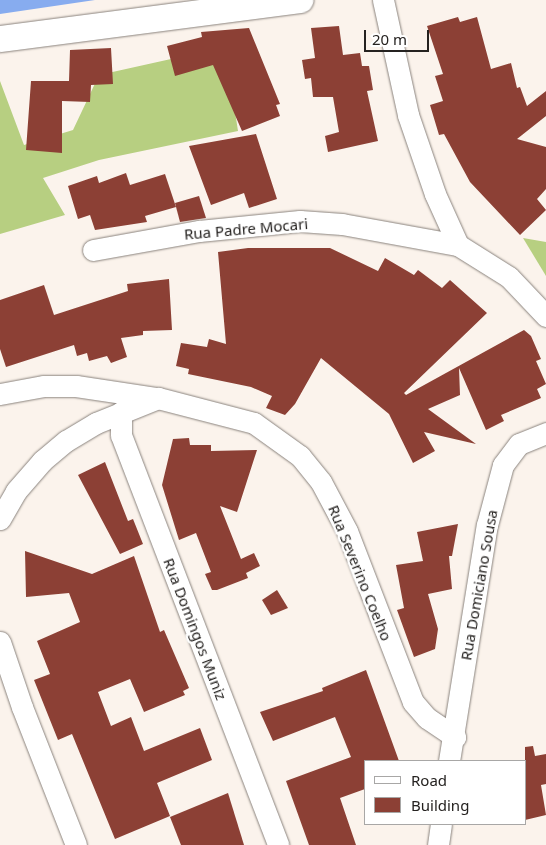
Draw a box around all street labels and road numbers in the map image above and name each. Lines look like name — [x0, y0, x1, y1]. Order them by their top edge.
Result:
street label: Rua Padre Mocari — [183, 215, 309, 243]
street label: Rua Severino Coelho — [325, 502, 395, 644]
street label: Rua Domiciano Sousa — [457, 508, 501, 662]
street label: Rua Domingos Muniz — [160, 555, 230, 703]

